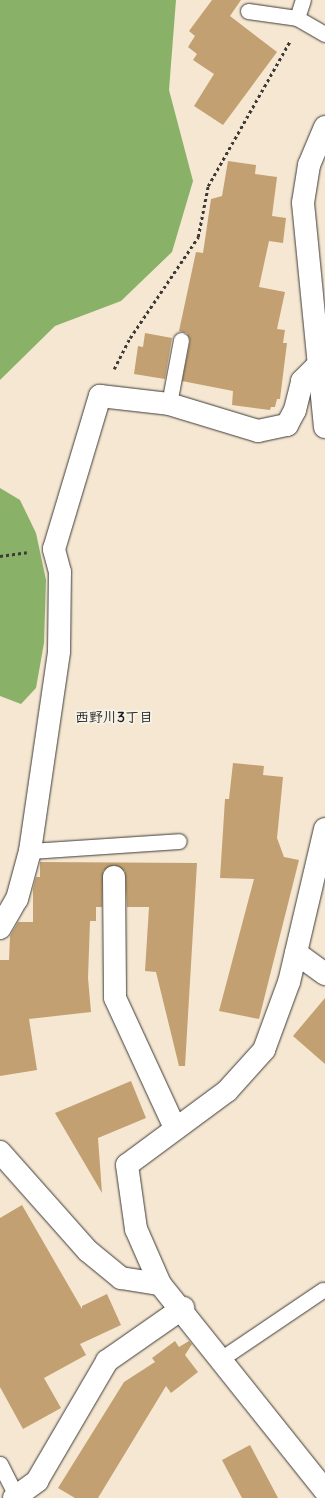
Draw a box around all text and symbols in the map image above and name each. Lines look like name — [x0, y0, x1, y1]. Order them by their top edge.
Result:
district label: 西野川3丁目 — [75, 709, 153, 725]

